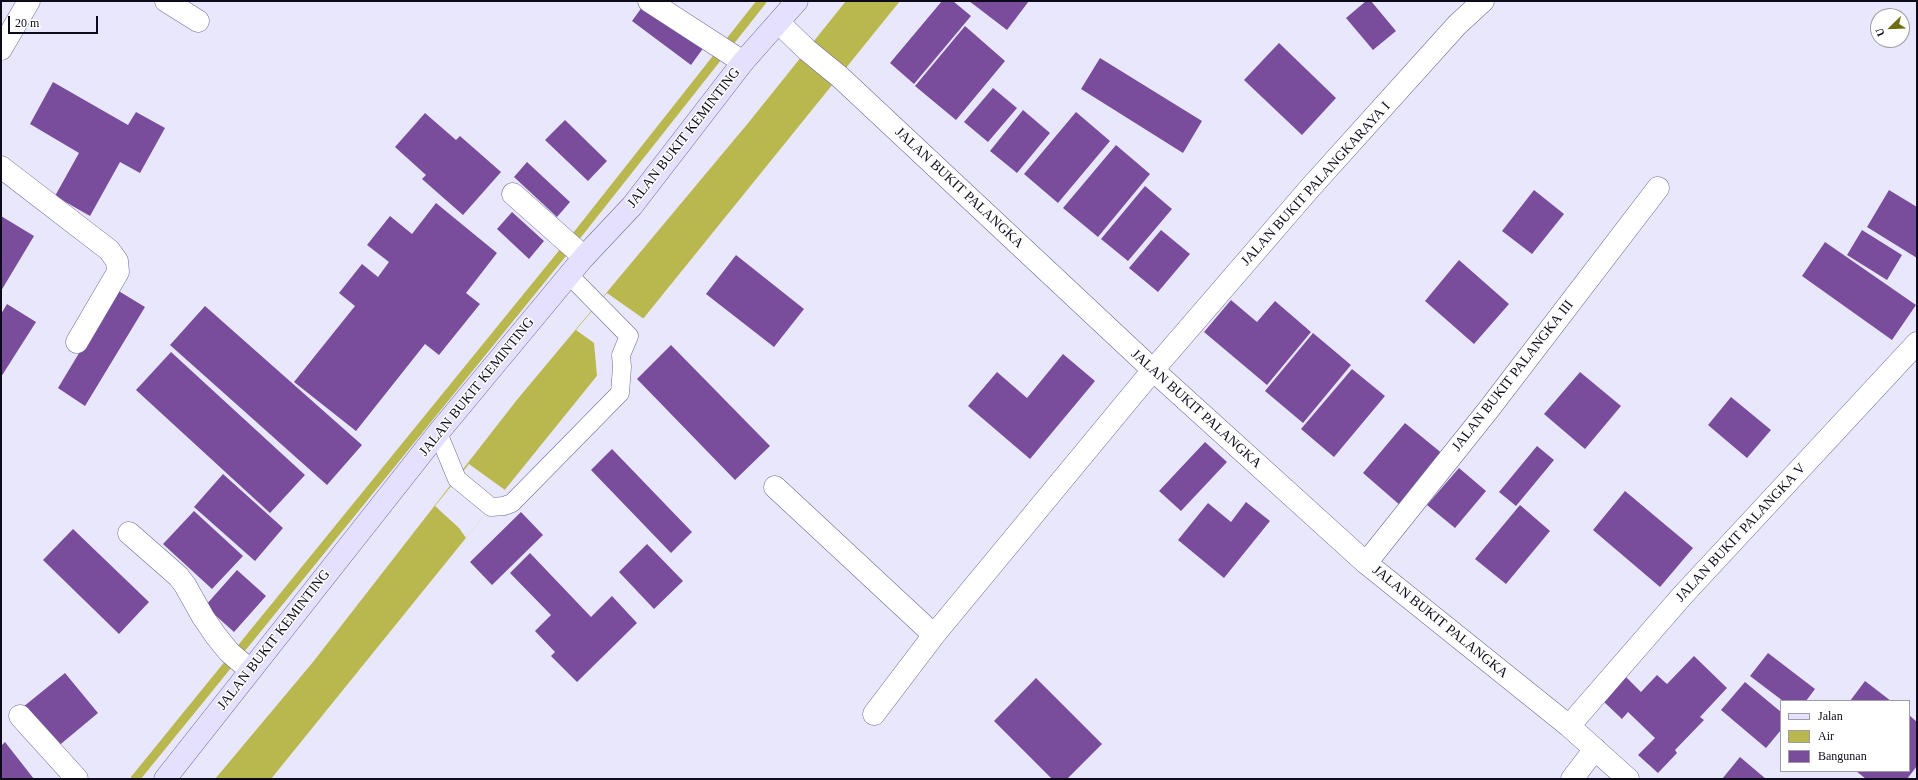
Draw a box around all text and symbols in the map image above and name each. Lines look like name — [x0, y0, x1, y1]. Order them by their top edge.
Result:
scale bar — [10, 8, 100, 34]
north arrow — [1870, 8, 1910, 48]
text: 20 m — [15, 16, 39, 30]
text: U — [1873, 26, 1887, 38]
street label: JALAN BUKIT KEMINTING — [624, 64, 744, 212]
street label: JALAN BUKIT PALANGKARAYA I — [1238, 99, 1394, 269]
street label: JALAN BUKIT PALANGKA — [891, 124, 1027, 252]
street label: JALAN BUKIT PALANGKA III — [1449, 297, 1577, 455]
street label: JALAN BUKIT KEMINTING — [416, 314, 538, 460]
street label: JALAN BUKIT PALANGKA — [1127, 346, 1265, 472]
street label: JALAN BUKIT PALANGKA V — [1672, 460, 1810, 606]
street label: JALAN BUKIT PALANGKA — [1369, 562, 1511, 682]
street label: JALAN BUKIT KEMINTING — [214, 566, 334, 714]
legend — [1780, 700, 1910, 772]
text: Jalan — [1818, 709, 1843, 723]
text: Air — [1818, 729, 1834, 743]
text: Bangunan — [1818, 749, 1867, 763]

